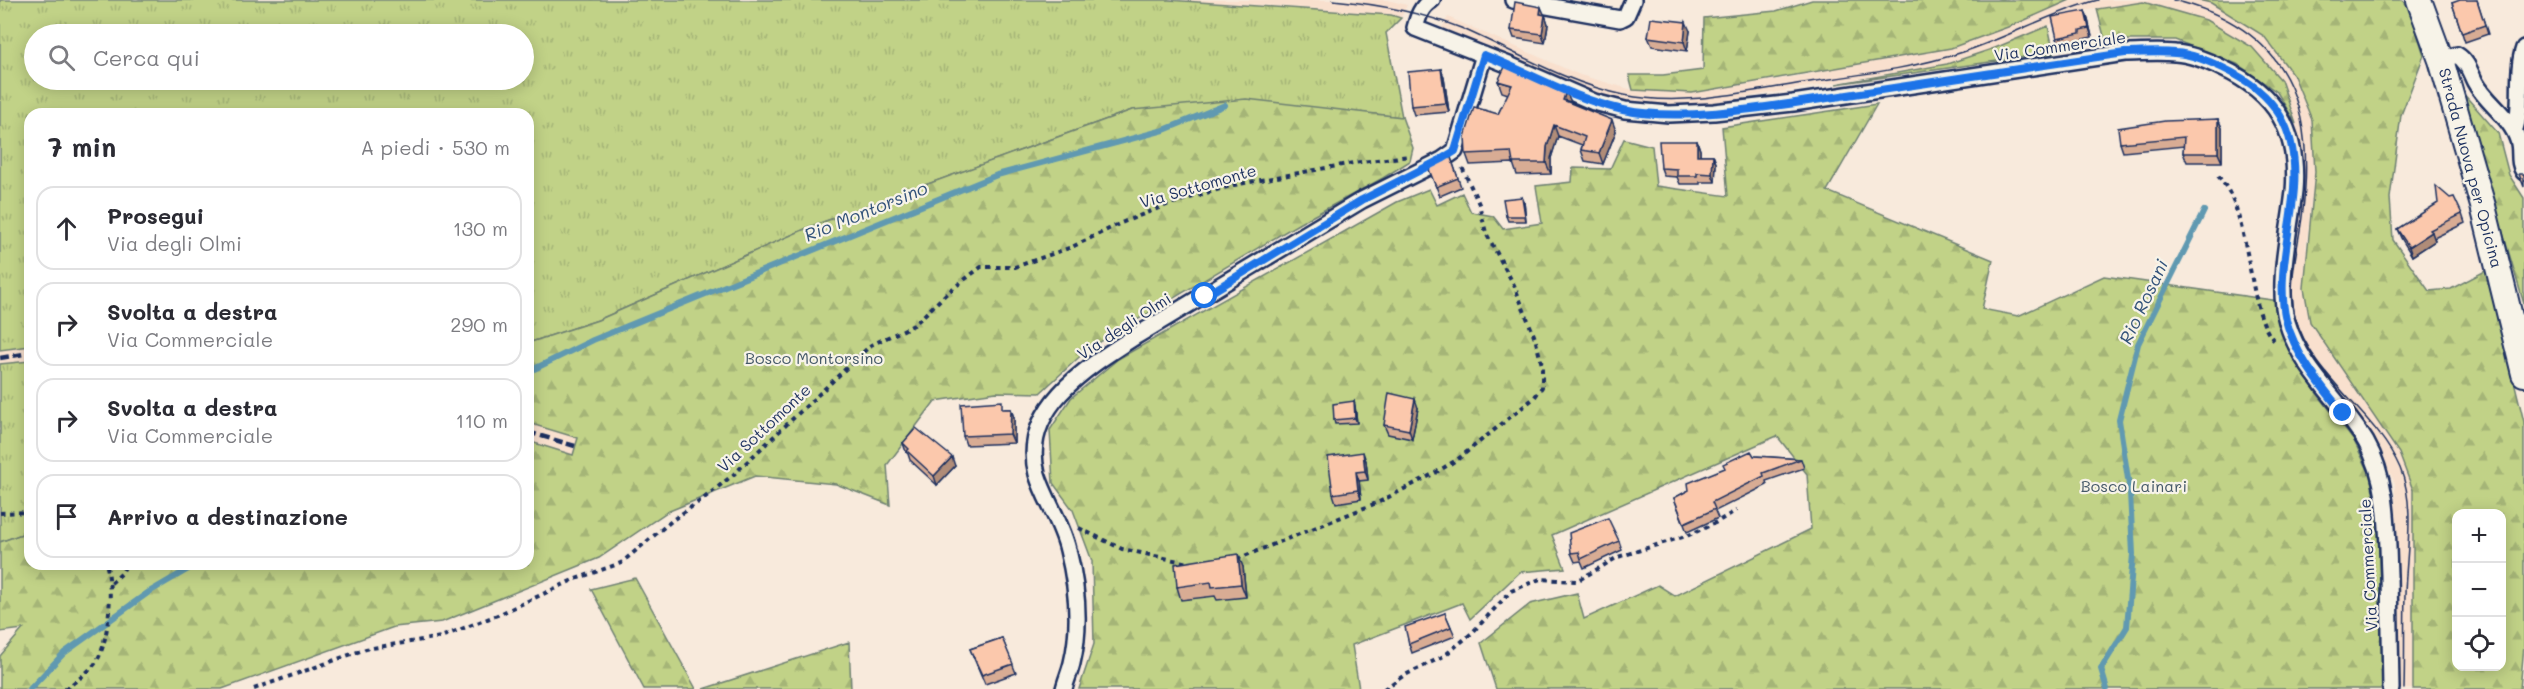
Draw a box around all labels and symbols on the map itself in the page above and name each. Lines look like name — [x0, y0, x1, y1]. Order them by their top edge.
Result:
street label: Via Commerciale — [1993, 26, 2127, 65]
street label: Strada Nuova per Opicina — [2435, 65, 2508, 270]
street label: Via Sottomonte — [1137, 159, 1259, 212]
water label: Rio Montorsino — [800, 175, 931, 247]
water label: Rio Rosani — [2113, 255, 2173, 348]
route start — [1191, 282, 1217, 308]
street label: Via degli Olmi — [1073, 287, 1175, 364]
park label: Bosco Montorsino — [745, 347, 883, 368]
street label: Via Sottomonte — [712, 379, 815, 476]
route end — [2329, 399, 2355, 425]
park label: Bosco Lainari — [2081, 475, 2187, 496]
street label: Via Commerciale — [2354, 498, 2381, 632]

